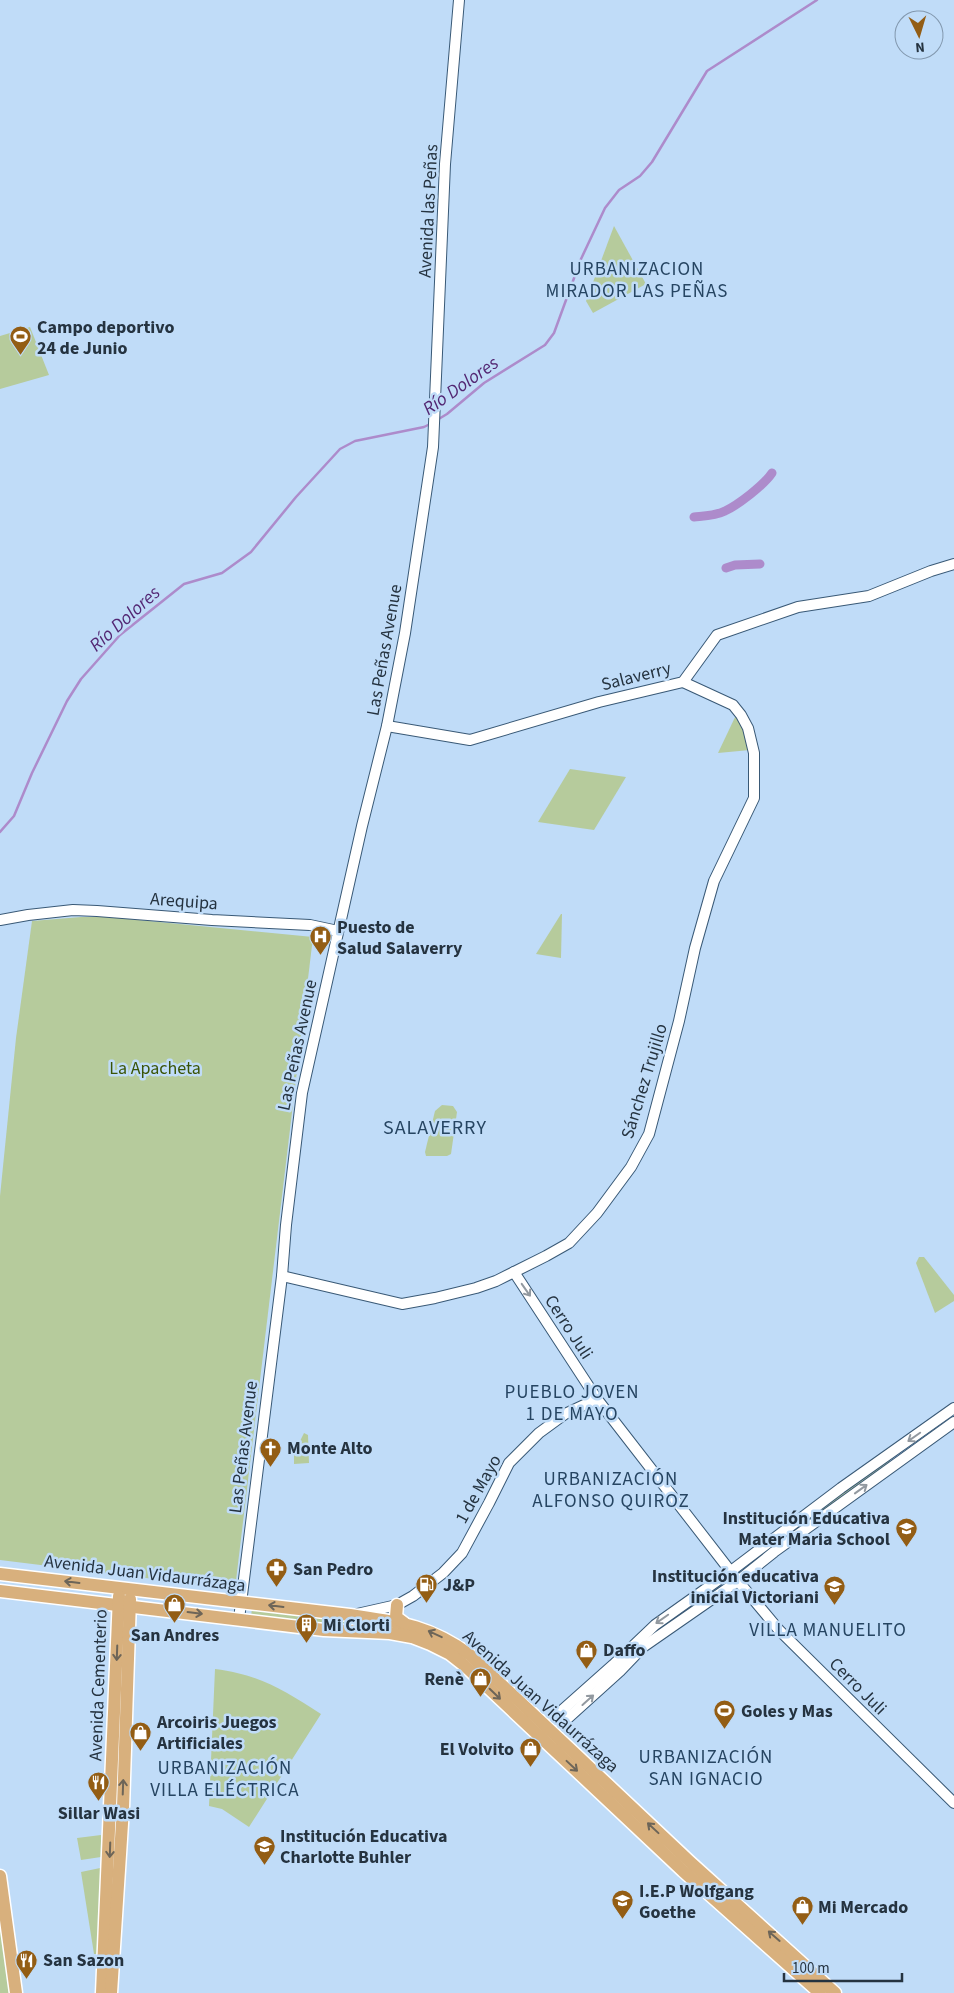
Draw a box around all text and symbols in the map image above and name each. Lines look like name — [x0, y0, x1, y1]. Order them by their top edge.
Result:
north arrow — [894, 10, 944, 60]
text: N — [915, 37, 926, 57]
street label: Avenida las Peñas — [413, 144, 444, 278]
district label: URBANIZACION MIRADOR LAS PEÑAS — [546, 256, 728, 305]
place label: Campo deportivo 24 de Junio — [37, 315, 175, 361]
sports icon: Campo deportivo 24 de Junio — [9, 325, 33, 356]
water label: Río Dolores — [417, 350, 505, 422]
water label: Río Dolores — [84, 580, 167, 658]
street label: Las Peñas Avenue — [361, 582, 408, 718]
street label: Salaverry — [599, 656, 674, 697]
street label: Arequipa — [149, 887, 219, 916]
place label: Puesto de Salud Salaverry — [337, 915, 463, 961]
hospital icon: Puesto de Salud Salaverry — [309, 925, 333, 956]
street label: Las Peñas Avenue — [271, 977, 324, 1113]
street label: Sánchez Trujillo — [615, 1020, 674, 1142]
park label: La Apacheta — [109, 1056, 201, 1081]
district label: SALAVERRY — [383, 1114, 487, 1142]
one-way arrow — [521, 1283, 531, 1297]
street label: Cerro Juli — [538, 1290, 599, 1364]
street label: Las Peñas Avenue — [223, 1379, 264, 1515]
district label: PUEBLO JOVEN 1 DE MAYO — [505, 1379, 639, 1428]
one-way arrow — [908, 1432, 922, 1442]
church icon: Monte Alto — [259, 1436, 283, 1467]
place label: Monte Alto — [287, 1436, 373, 1461]
street label: 1 de Mayo — [449, 1450, 508, 1528]
district label: URBANIZACIÓN ALFONSO QUIROZ — [532, 1466, 690, 1515]
one-way arrow — [854, 1484, 868, 1494]
place label: Institución Educativa Mater Maria School — [722, 1506, 890, 1552]
school or university icon: Institución Educativa Mater Maria School — [894, 1516, 918, 1547]
street label: Avenida Juan Vidaurrázaga — [43, 1549, 247, 1598]
pharmacy icon: San Pedro — [265, 1557, 289, 1588]
place label: San Pedro — [293, 1557, 373, 1582]
place label: Institución educativa inicial Victoriani — [652, 1564, 819, 1610]
fuel station icon: J&P — [415, 1573, 439, 1604]
place label: J&P — [443, 1573, 475, 1598]
school or university icon: Institución educativa inicial Victoriani — [823, 1574, 847, 1605]
one-way arrow — [64, 1577, 80, 1587]
shop icon: San Andres — [163, 1593, 187, 1624]
one-way arrow — [268, 1601, 284, 1611]
street label: Avenida Cementerio — [83, 1609, 114, 1761]
one-way arrow — [187, 1609, 203, 1619]
building icon: Mi Clorti — [295, 1613, 319, 1644]
place label: Mi Clorti — [323, 1613, 390, 1638]
one-way arrow — [655, 1614, 669, 1624]
district label: VILLA MANUELITO — [749, 1617, 907, 1644]
place label: San Andres — [131, 1623, 219, 1648]
street label: Avenida Juan Vidaurrázaga — [457, 1624, 624, 1778]
one-way arrow — [428, 1629, 443, 1638]
shop icon: Daffo — [575, 1638, 599, 1669]
place label: Daffo — [603, 1638, 646, 1663]
one-way arrow — [112, 1645, 121, 1661]
street label: Cerro Juli — [823, 1652, 892, 1721]
place label: Renè — [424, 1667, 464, 1692]
shop icon: Renè — [468, 1667, 492, 1698]
one-way arrow — [489, 1688, 502, 1700]
one-way arrow — [582, 1694, 595, 1706]
sports icon: Goles y Mas — [713, 1699, 737, 1730]
place label: Goles y Mas — [741, 1699, 833, 1724]
place label: Arcoiris Juegos Artificiales — [156, 1710, 277, 1756]
shop icon: Arcoiris Juegos Artificiales — [129, 1720, 153, 1751]
place label: El Volvito — [440, 1737, 514, 1762]
shop icon: El Volvito — [518, 1737, 542, 1768]
district label: URBANIZACIÓN SAN IGNACIO — [639, 1744, 773, 1793]
district label: URBANIZACIÓN VILLA ELÉCTRICA — [150, 1755, 300, 1804]
one-way arrow — [566, 1760, 579, 1772]
restaurant icon: Sillar Wasi — [87, 1771, 111, 1802]
one-way arrow — [119, 1779, 128, 1795]
place label: Sillar Wasi — [58, 1801, 140, 1826]
one-way arrow — [647, 1822, 659, 1834]
place label: Institución Educativa Charlotte Buhler — [280, 1824, 448, 1870]
school or university icon: Institución Educativa Charlotte Buhler — [252, 1834, 276, 1865]
one-way arrow — [105, 1842, 114, 1858]
place label: I.E.P Wolfgang Goethe — [639, 1879, 754, 1925]
school or university icon: I.E.P Wolfgang Goethe — [611, 1889, 635, 1920]
shop icon: Mi Mercado — [790, 1895, 814, 1926]
place label: Mi Mercado — [818, 1895, 908, 1920]
one-way arrow — [767, 1930, 780, 1942]
restaurant icon: San Sazon — [15, 1948, 39, 1979]
place label: San Sazon — [43, 1948, 124, 1973]
scale bar — [784, 1950, 902, 1982]
text: 100 m — [792, 1958, 830, 1979]

